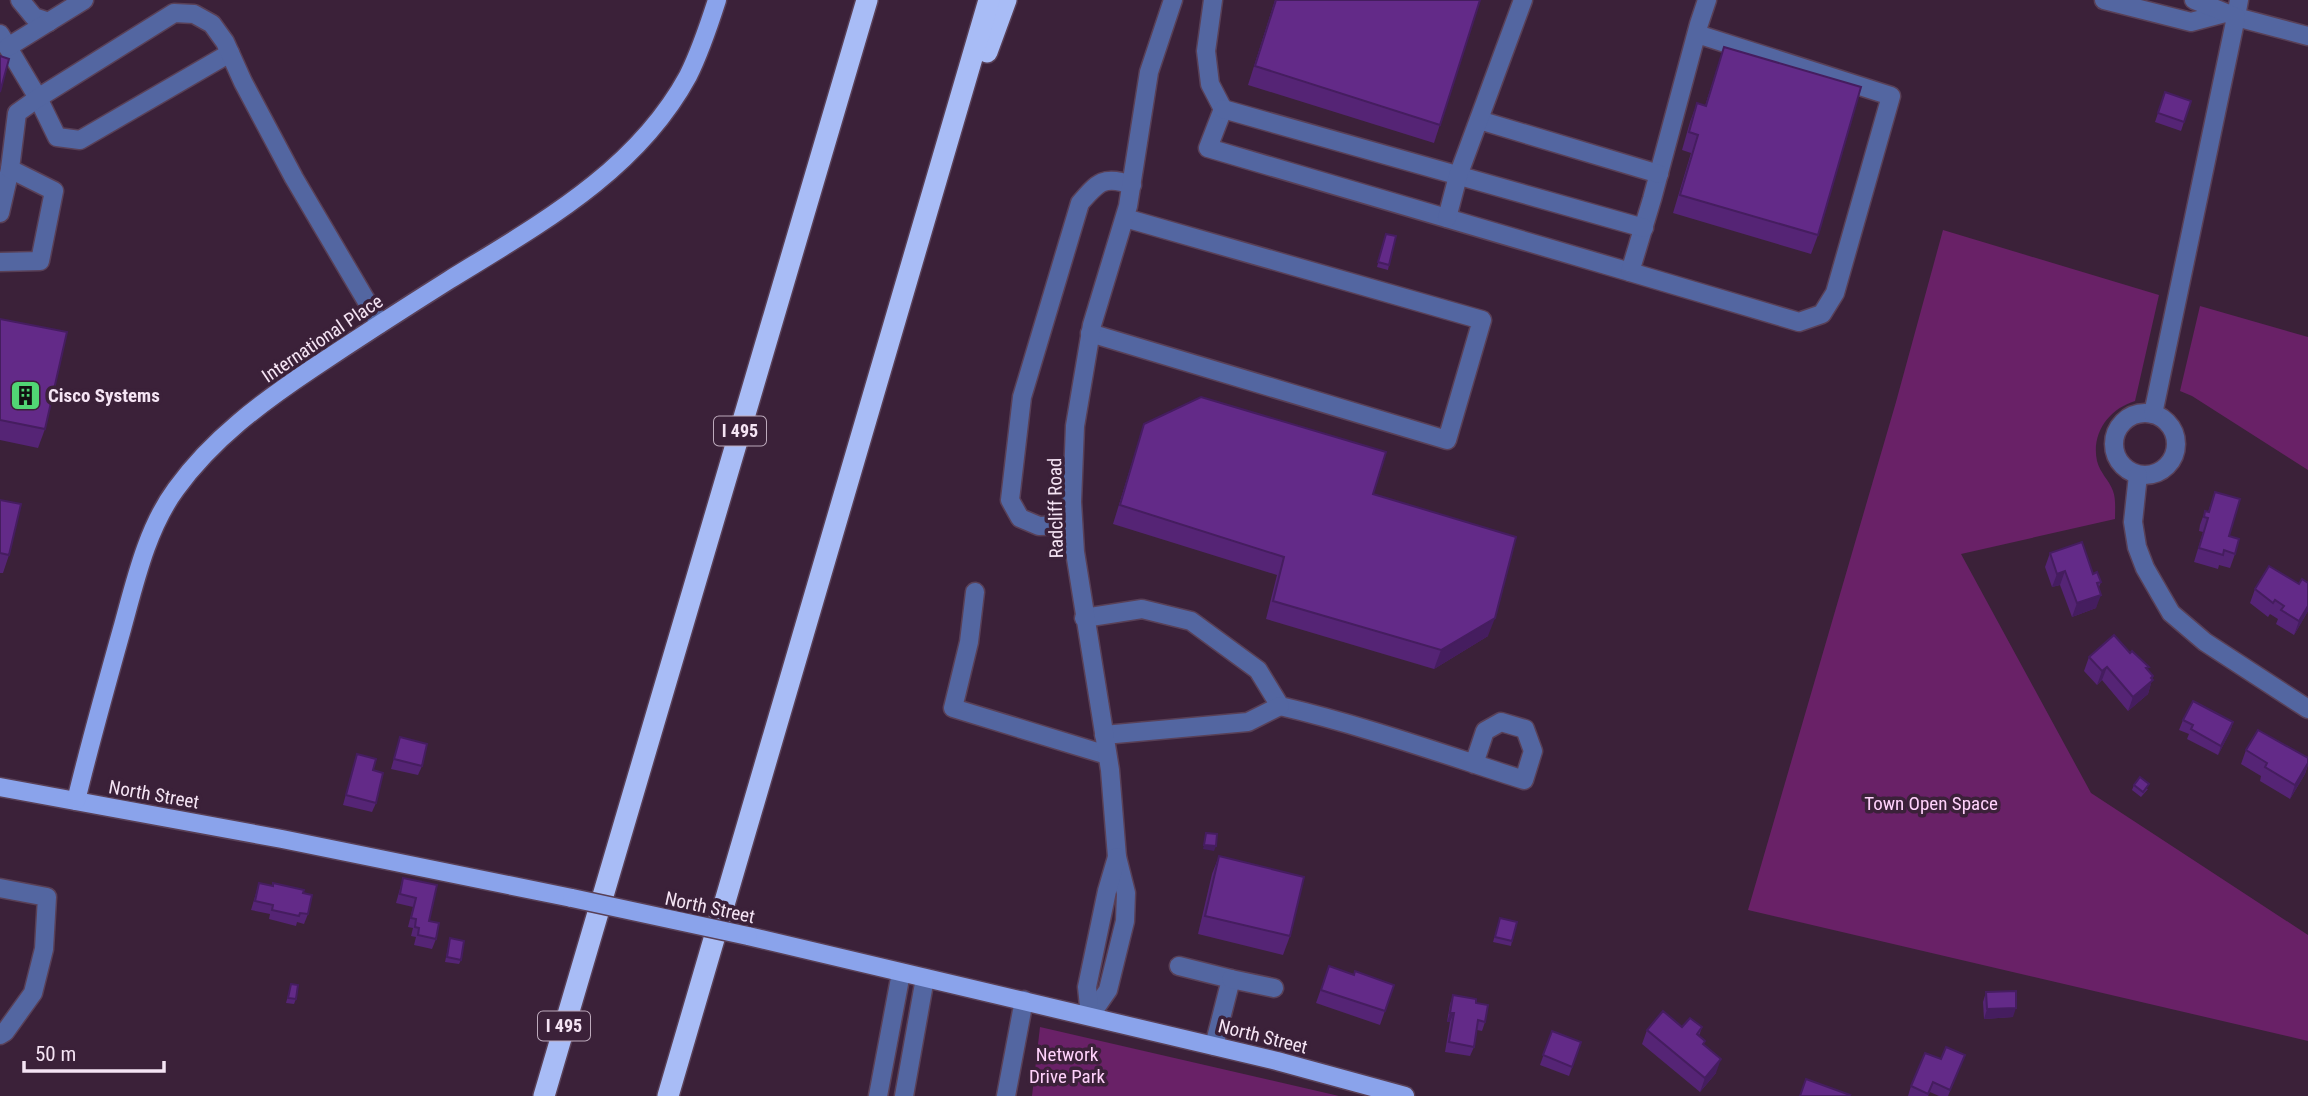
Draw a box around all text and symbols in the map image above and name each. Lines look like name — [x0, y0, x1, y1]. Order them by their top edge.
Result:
street label: International Place — [257, 289, 387, 387]
building icon: Cisco Systems — [8, 378, 42, 412]
place label: Cisco Systems — [48, 384, 160, 407]
road number: I 495 — [714, 416, 766, 446]
street label: Radcliff Road — [1043, 457, 1068, 559]
street label: North Street — [107, 775, 201, 814]
park label: Town Open Space — [1864, 792, 1998, 815]
street label: North Street — [663, 887, 757, 928]
road number: I 495 — [538, 1012, 590, 1041]
street label: North Street — [1216, 1014, 1310, 1059]
scale bar — [24, 1030, 164, 1074]
text: 50 m — [35, 1042, 76, 1066]
park label: Network Drive Park — [1029, 1043, 1106, 1088]

